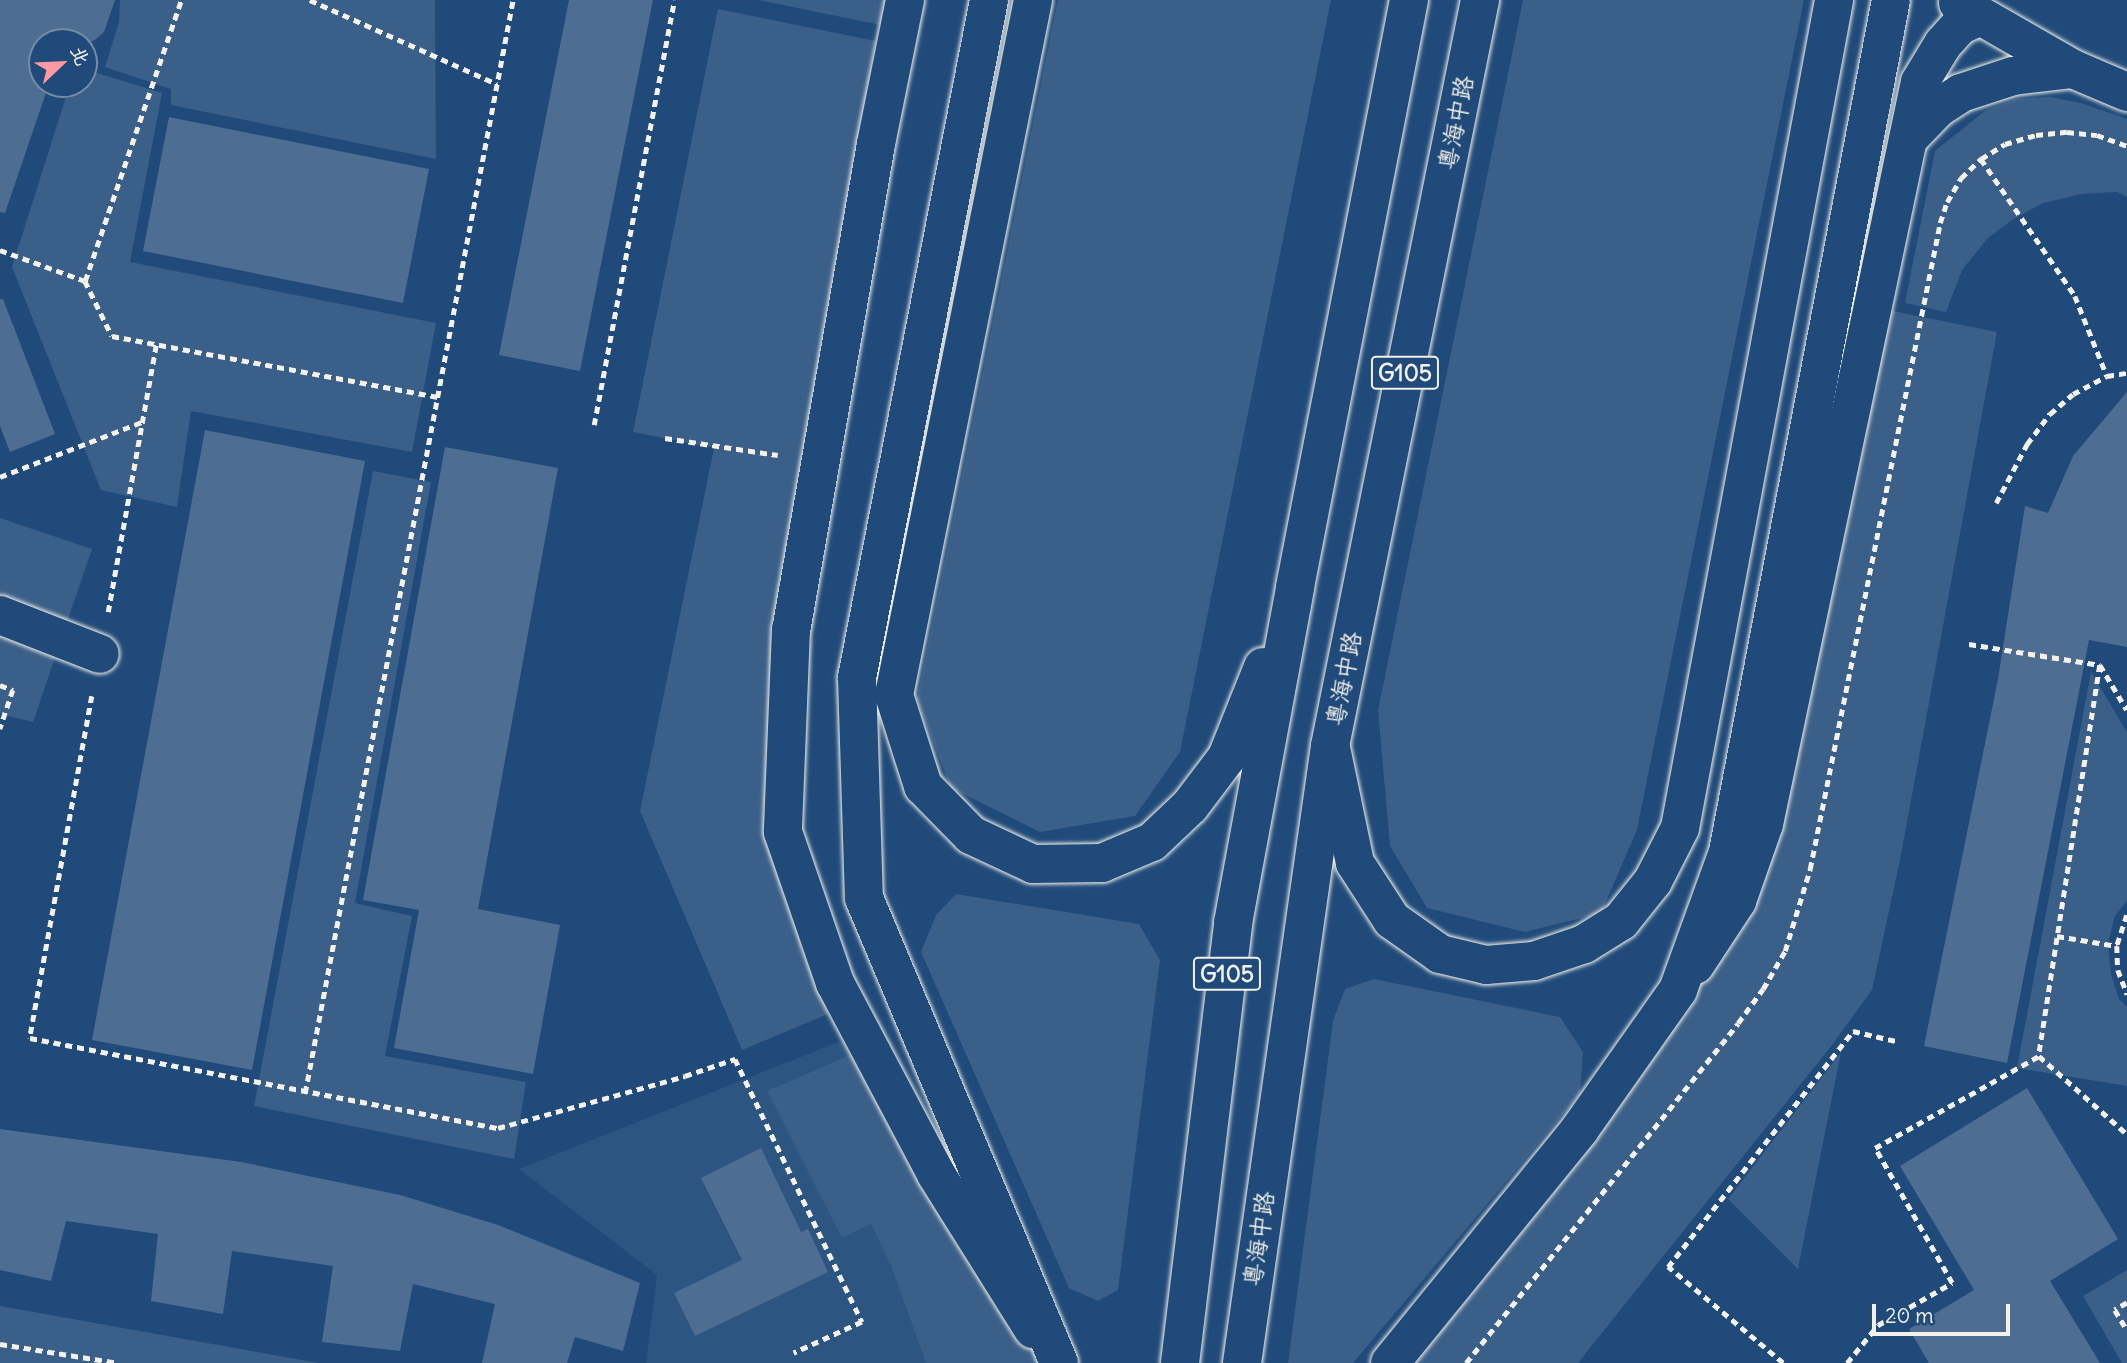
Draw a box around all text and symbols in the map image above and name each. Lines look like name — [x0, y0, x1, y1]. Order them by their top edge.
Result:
north arrow — [28, 28, 98, 98]
text: 北 — [66, 42, 95, 69]
street label: 粤海中路 — [1433, 73, 1479, 173]
road number: G105 — [1370, 354, 1440, 392]
street label: 粤海中路 — [1321, 629, 1367, 729]
road number: G105 — [1192, 954, 1262, 993]
street label: 粤海中路 — [1238, 1189, 1280, 1289]
scale bar — [1875, 1290, 2013, 1334]
text: 20 m — [1885, 1302, 1934, 1329]

